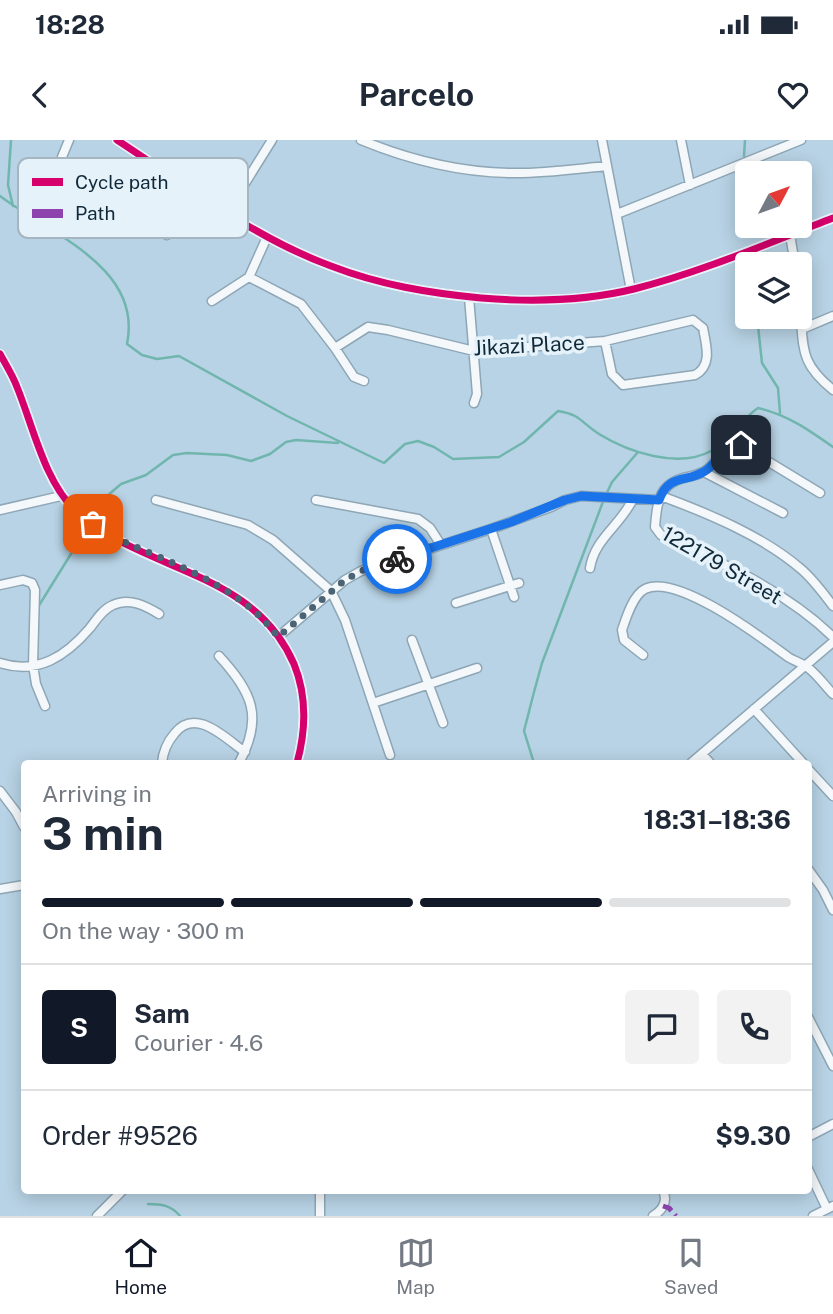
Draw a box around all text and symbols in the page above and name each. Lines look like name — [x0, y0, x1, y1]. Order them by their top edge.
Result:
text: 18:28 — [35, 9, 105, 40]
icon: back — [21, 76, 59, 114]
text: Parcelo — [359, 76, 474, 113]
icon: heart — [774, 76, 812, 114]
legend — [18, 158, 248, 238]
north arrow — [735, 161, 812, 238]
map controls — [735, 161, 812, 329]
text: Cycle path — [75, 171, 168, 193]
text: Path — [75, 202, 115, 224]
button: layers — [735, 252, 812, 329]
street label: Jikazi Place — [473, 330, 585, 360]
pin — [711, 415, 771, 475]
icon: home — [722, 426, 760, 464]
pin — [63, 494, 123, 554]
icon: bag — [74, 505, 112, 543]
street label: 122179 Street — [658, 521, 786, 609]
courier — [362, 524, 432, 594]
icon: bike — [378, 540, 416, 578]
text: Arriving in — [42, 780, 152, 807]
text: 18:31–18:36 — [643, 804, 791, 835]
text: 3 min — [42, 806, 164, 860]
text: On the way · 300 m — [42, 917, 244, 944]
button: chat — [625, 990, 699, 1064]
button: phone — [717, 990, 791, 1064]
text: Sam — [134, 998, 190, 1029]
text: S — [70, 1012, 88, 1043]
text: Courier · 4.6 — [134, 1029, 263, 1056]
text: Order #9526 — [42, 1120, 198, 1151]
text: $9.30 — [715, 1120, 791, 1151]
tab: Home — [115, 1234, 167, 1298]
tab: Map — [396, 1234, 435, 1298]
tab: Saved — [664, 1234, 718, 1298]

